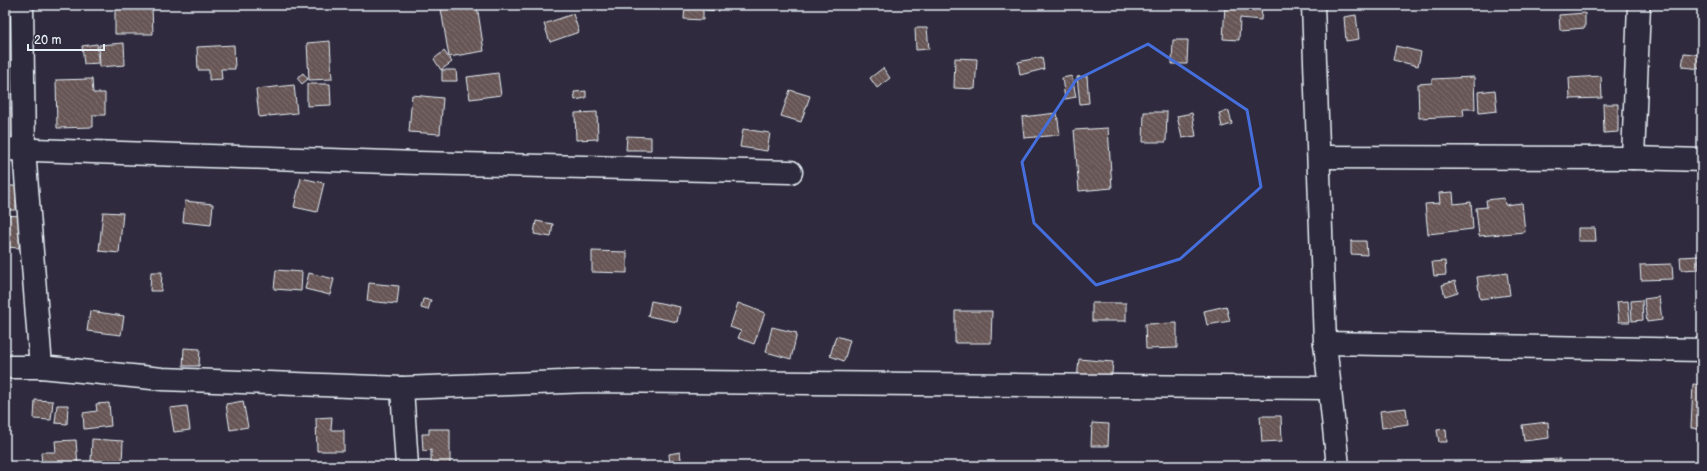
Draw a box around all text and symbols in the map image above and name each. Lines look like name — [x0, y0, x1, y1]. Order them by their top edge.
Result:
scale bar — [28, 26, 104, 52]
text: 20 m — [34, 33, 61, 48]

